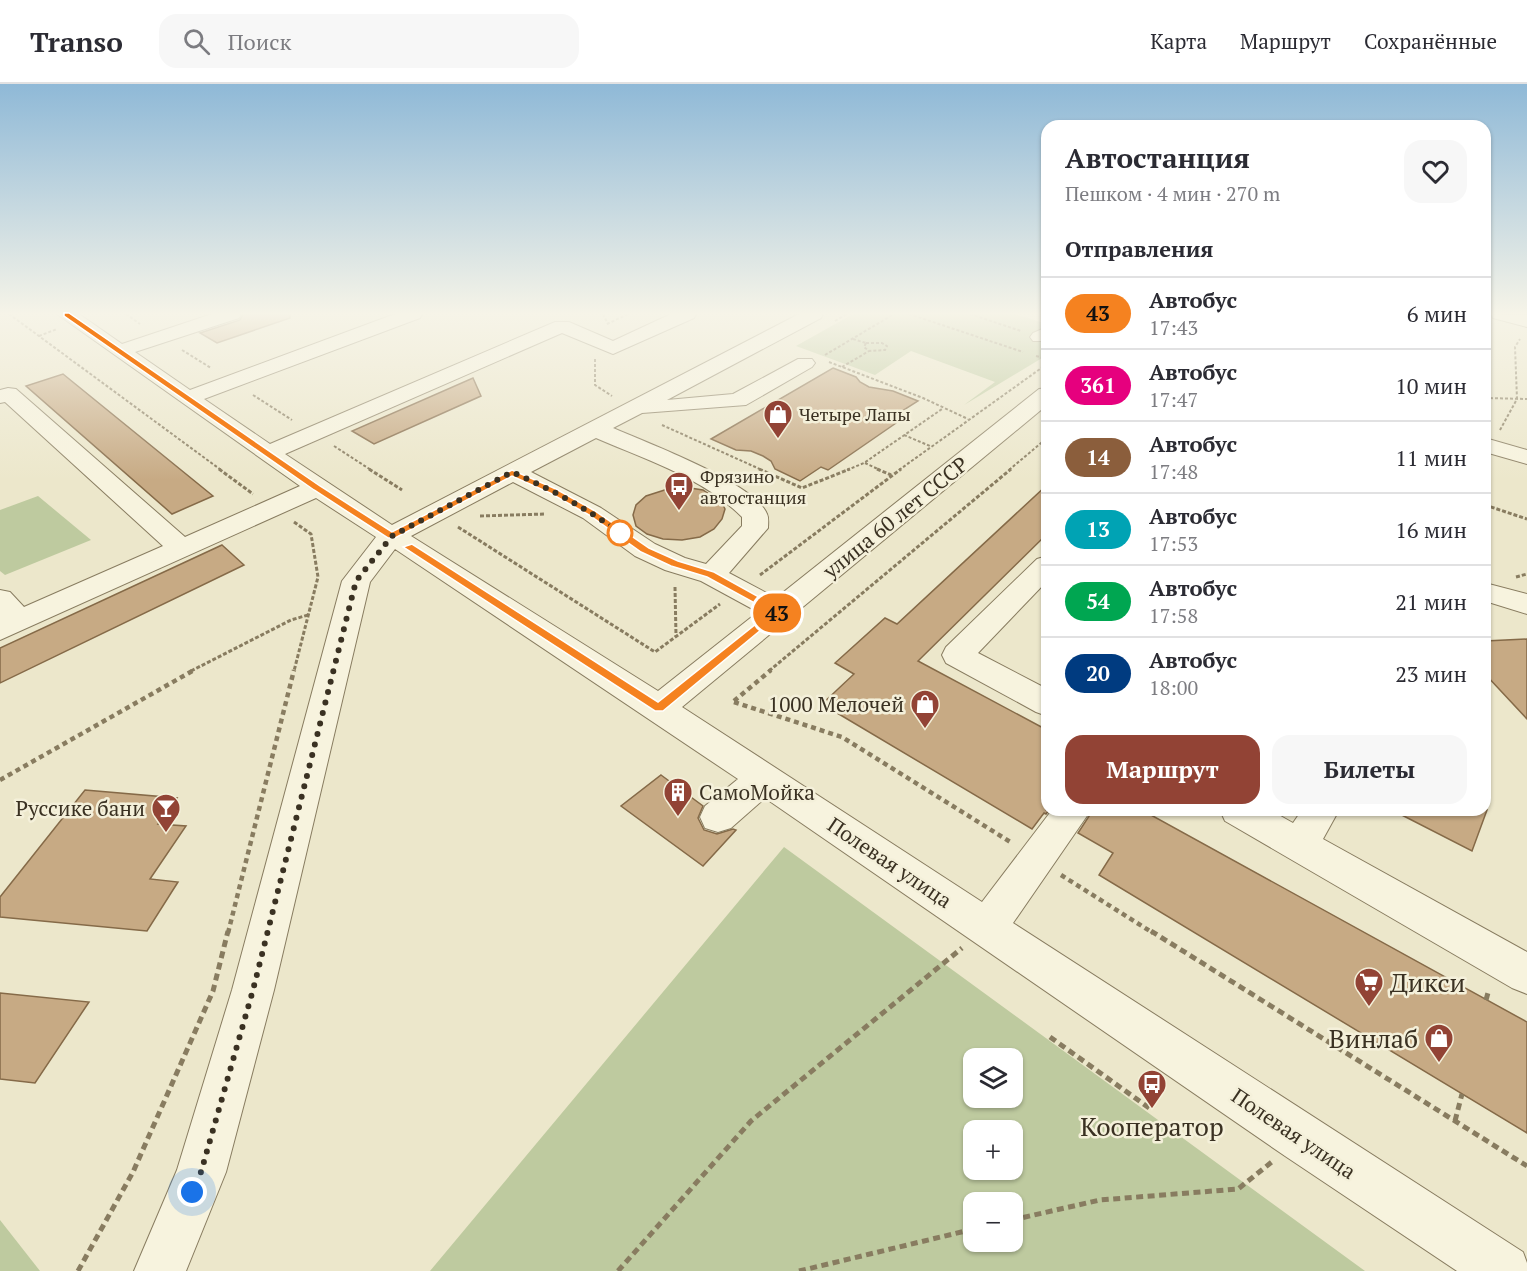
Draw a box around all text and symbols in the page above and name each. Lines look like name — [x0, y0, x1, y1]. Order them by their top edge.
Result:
search box — [159, 14, 579, 68]
text: Transo — [30, 23, 123, 60]
icon: search — [180, 25, 213, 58]
text: Поиск — [228, 27, 291, 56]
text: Карта — [1150, 27, 1207, 55]
text: Маршрут — [1240, 27, 1331, 55]
text: Сохранённые — [1364, 27, 1497, 55]
text: Автостанция — [1065, 139, 1250, 176]
button: heart — [1404, 140, 1467, 203]
text: Пешком · 4 мин · 270 m — [1065, 180, 1280, 207]
text: Отправления — [1065, 234, 1213, 263]
text: Автобус — [1149, 285, 1237, 314]
text: 43 — [1086, 299, 1110, 327]
text: 6 мин — [1407, 299, 1467, 328]
text: 17:43 — [1149, 314, 1198, 341]
text: Автобус — [1149, 357, 1237, 386]
text: 361 — [1080, 371, 1116, 399]
text: 10 мин — [1395, 371, 1467, 400]
text: 17:47 — [1149, 386, 1198, 413]
shop icon: Четыре Лапы — [762, 398, 794, 440]
place label: Четыре Лапы — [799, 402, 911, 426]
text: Автобус — [1149, 429, 1237, 458]
text: 14 — [1086, 443, 1110, 471]
text: 11 мин — [1395, 443, 1467, 472]
street label: улица 60 лет СССР — [816, 450, 973, 585]
text: 17:48 — [1149, 458, 1198, 485]
place label: Фрязино автостанция — [700, 464, 806, 509]
bus stop icon: Фрязино автостанция — [663, 470, 695, 512]
text: Автобус — [1149, 501, 1237, 530]
text: 13 — [1086, 515, 1110, 543]
text: 16 мин — [1395, 515, 1467, 544]
unlabelled marker — [607, 520, 633, 546]
text: 17:53 — [1149, 530, 1198, 557]
text: Автобус — [1149, 573, 1237, 602]
text: 54 — [1086, 587, 1110, 615]
text: 21 мин — [1395, 587, 1467, 616]
line badge: 43 — [750, 594, 804, 632]
text: 43 — [765, 599, 789, 627]
text: 17:58 — [1149, 602, 1198, 629]
text: Автобус — [1149, 645, 1237, 674]
text: 20 — [1086, 659, 1110, 687]
text: 23 мин — [1395, 659, 1467, 688]
text: 18:00 — [1149, 674, 1198, 701]
shop icon: 1000 Мелочей — [909, 688, 941, 730]
place label: 1000 Мелочей — [768, 690, 904, 718]
button: Маршрут — [1065, 735, 1260, 804]
button: Билеты — [1272, 735, 1467, 804]
building icon: СамоМойка — [662, 776, 694, 818]
place label: СамоМойка — [699, 778, 815, 806]
bar icon: Руссике бани — [150, 792, 182, 834]
place label: Руссике бани — [16, 794, 145, 822]
street label: Полевая улица — [822, 810, 958, 914]
place label: Дикси — [1390, 965, 1466, 999]
supermarket icon: Дикси — [1353, 966, 1385, 1008]
place label: Винлаб — [1329, 1021, 1418, 1055]
shop icon: Винлаб — [1423, 1022, 1455, 1064]
map controls — [963, 1048, 1023, 1252]
button: layers — [963, 1048, 1023, 1108]
bus stop icon: Кооператор — [1136, 1068, 1168, 1110]
street label: Полевая улица — [1226, 1081, 1362, 1185]
place label: Кооператор — [1080, 1109, 1224, 1143]
button: + — [963, 1120, 1023, 1180]
your location — [177, 1177, 207, 1207]
button: − — [963, 1192, 1023, 1252]

